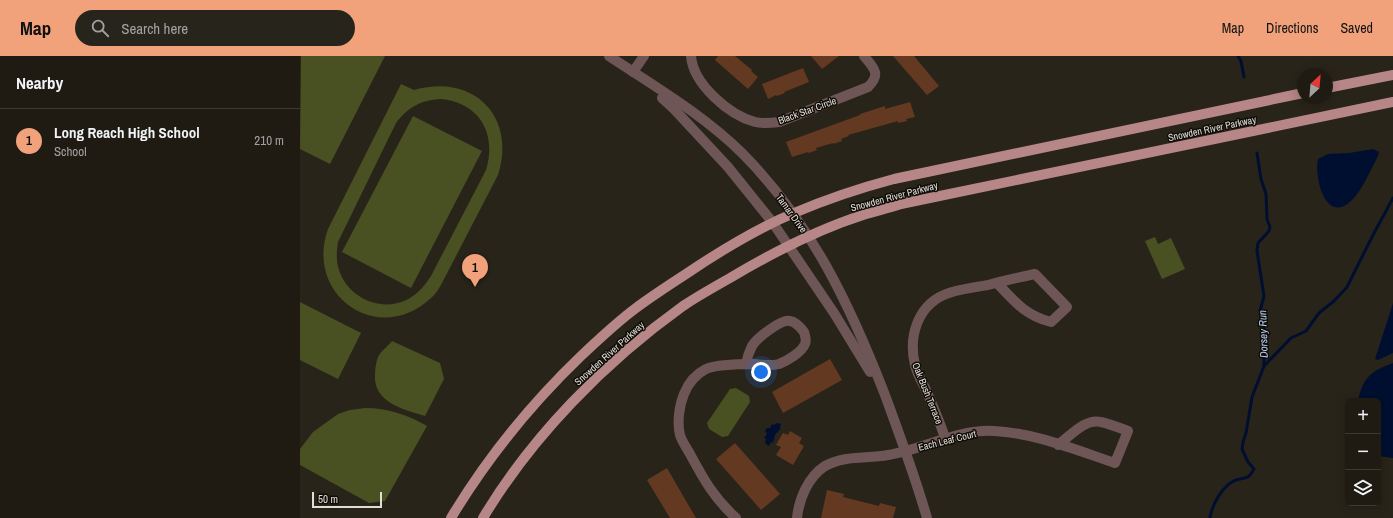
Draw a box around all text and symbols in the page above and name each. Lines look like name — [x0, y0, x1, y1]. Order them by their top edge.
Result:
search box — [75, 10, 355, 46]
text: Map — [20, 15, 51, 41]
icon: search — [89, 17, 111, 39]
text: Search here — [121, 18, 188, 39]
text: Map — [1222, 19, 1244, 37]
text: Directions — [1266, 19, 1318, 37]
text: Saved — [1340, 19, 1373, 37]
north arrow — [1297, 68, 1333, 104]
text: Nearby — [16, 71, 63, 94]
street label: Black Star Circle — [776, 94, 838, 127]
street label: Snowden River Parkway — [1167, 113, 1258, 144]
text: Long Reach High School — [54, 122, 200, 143]
text: 1 — [26, 132, 32, 149]
text: 210 m — [254, 132, 284, 149]
text: School — [54, 143, 87, 160]
street label: Snowden River Parkway — [849, 178, 940, 214]
street label: Tamar Drive — [773, 191, 810, 236]
pin: 1 — [462, 254, 488, 287]
water label: Dorsey Run — [1255, 310, 1271, 358]
street label: Snowden River Parkway — [572, 318, 648, 388]
street label: Oak Bush Terrace — [909, 360, 946, 426]
your location — [751, 362, 771, 382]
map controls — [1345, 398, 1381, 506]
button: + — [1345, 398, 1381, 434]
street label: Each Leaf Court — [917, 427, 978, 454]
button: − — [1345, 434, 1381, 470]
button: layers — [1345, 470, 1381, 506]
scale bar — [312, 490, 382, 509]
text: 50 m — [318, 492, 338, 506]

